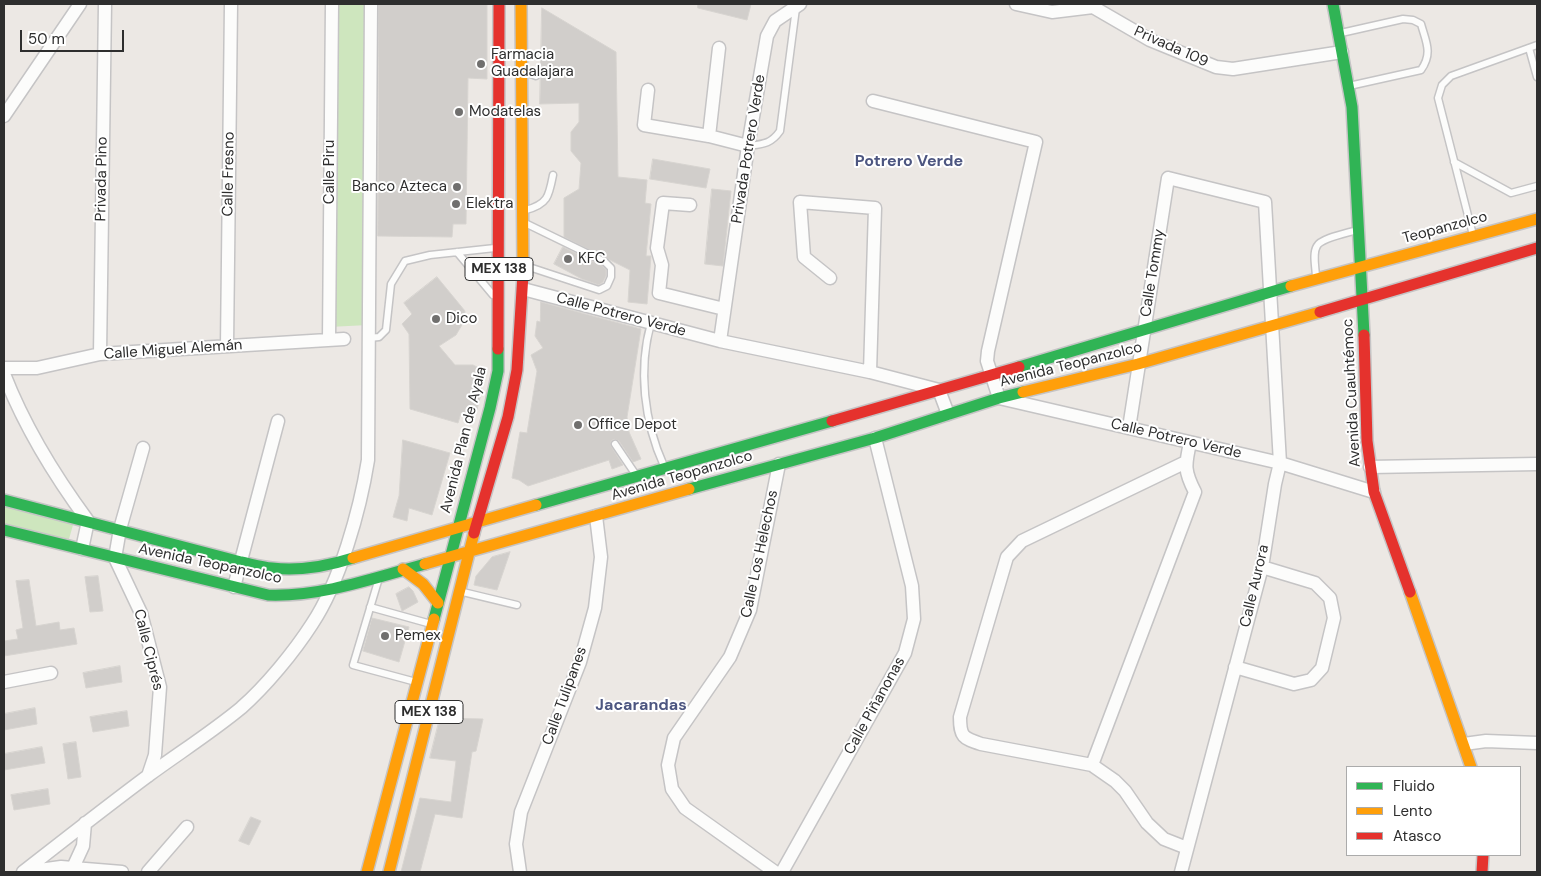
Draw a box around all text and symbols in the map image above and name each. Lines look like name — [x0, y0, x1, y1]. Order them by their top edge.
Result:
scale bar — [22, 20, 126, 52]
street label: Privada 109 — [1131, 23, 1211, 71]
text: 50 m — [28, 29, 65, 49]
place label: Farmacia Guadalajara — [491, 46, 574, 81]
marker: Farmacia Guadalajara — [475, 58, 487, 70]
street label: Privada Potrero Verde — [728, 73, 770, 225]
place label: Modatelas — [469, 103, 541, 121]
marker: Modatelas — [453, 106, 465, 118]
street label: Calle Fresno — [219, 131, 239, 217]
street label: Privada Pino — [92, 136, 112, 222]
street label: Calle Piru — [321, 140, 339, 204]
district label: Potrero Verde — [855, 152, 963, 172]
place label: Banco Azteca — [352, 178, 447, 196]
marker: Banco Azteca — [451, 181, 463, 193]
place label: Elektra — [466, 195, 513, 213]
marker: Elektra — [450, 198, 462, 210]
street label: Teopanzolco — [1401, 208, 1489, 248]
street label: Calle Tommy — [1137, 228, 1169, 318]
place label: KFC — [578, 250, 606, 268]
marker: KFC — [562, 253, 574, 265]
road number: MEX 138 — [465, 258, 533, 280]
street label: Calle Potrero Verde — [554, 289, 688, 341]
place label: Dico — [446, 310, 477, 328]
marker: Dico — [430, 313, 442, 325]
street label: Avenida Cuauhtémoc — [1339, 318, 1365, 468]
street label: Calle Miguel Alemán — [103, 336, 243, 364]
street label: Avenida Teopanzolco — [998, 339, 1144, 391]
street label: Avenida Plan de Ayala — [437, 365, 491, 515]
street label: Calle Potrero Verde — [1109, 415, 1243, 463]
place label: Office Depot — [588, 416, 677, 434]
marker: Office Depot — [572, 419, 584, 431]
street label: Avenida Teopanzolco — [609, 447, 755, 505]
street label: Calle Los Helechos — [738, 488, 782, 620]
street label: Avenida Teopanzolco — [137, 540, 283, 588]
street label: Calle Aurora — [1237, 543, 1273, 629]
street label: Calle Ciprés — [129, 607, 167, 693]
place label: Pemex — [395, 627, 441, 645]
marker: Pemex — [379, 630, 391, 642]
street label: Calle Tulipanes — [539, 644, 591, 748]
street label: Calle Piñanonas — [841, 654, 909, 758]
district label: Jacarandas — [595, 696, 687, 716]
road number: MEX 138 — [395, 700, 463, 724]
legend — [1346, 766, 1521, 856]
text: Fluido — [1393, 776, 1435, 796]
text: Lento — [1393, 801, 1432, 821]
text: Atasco — [1393, 826, 1441, 846]

